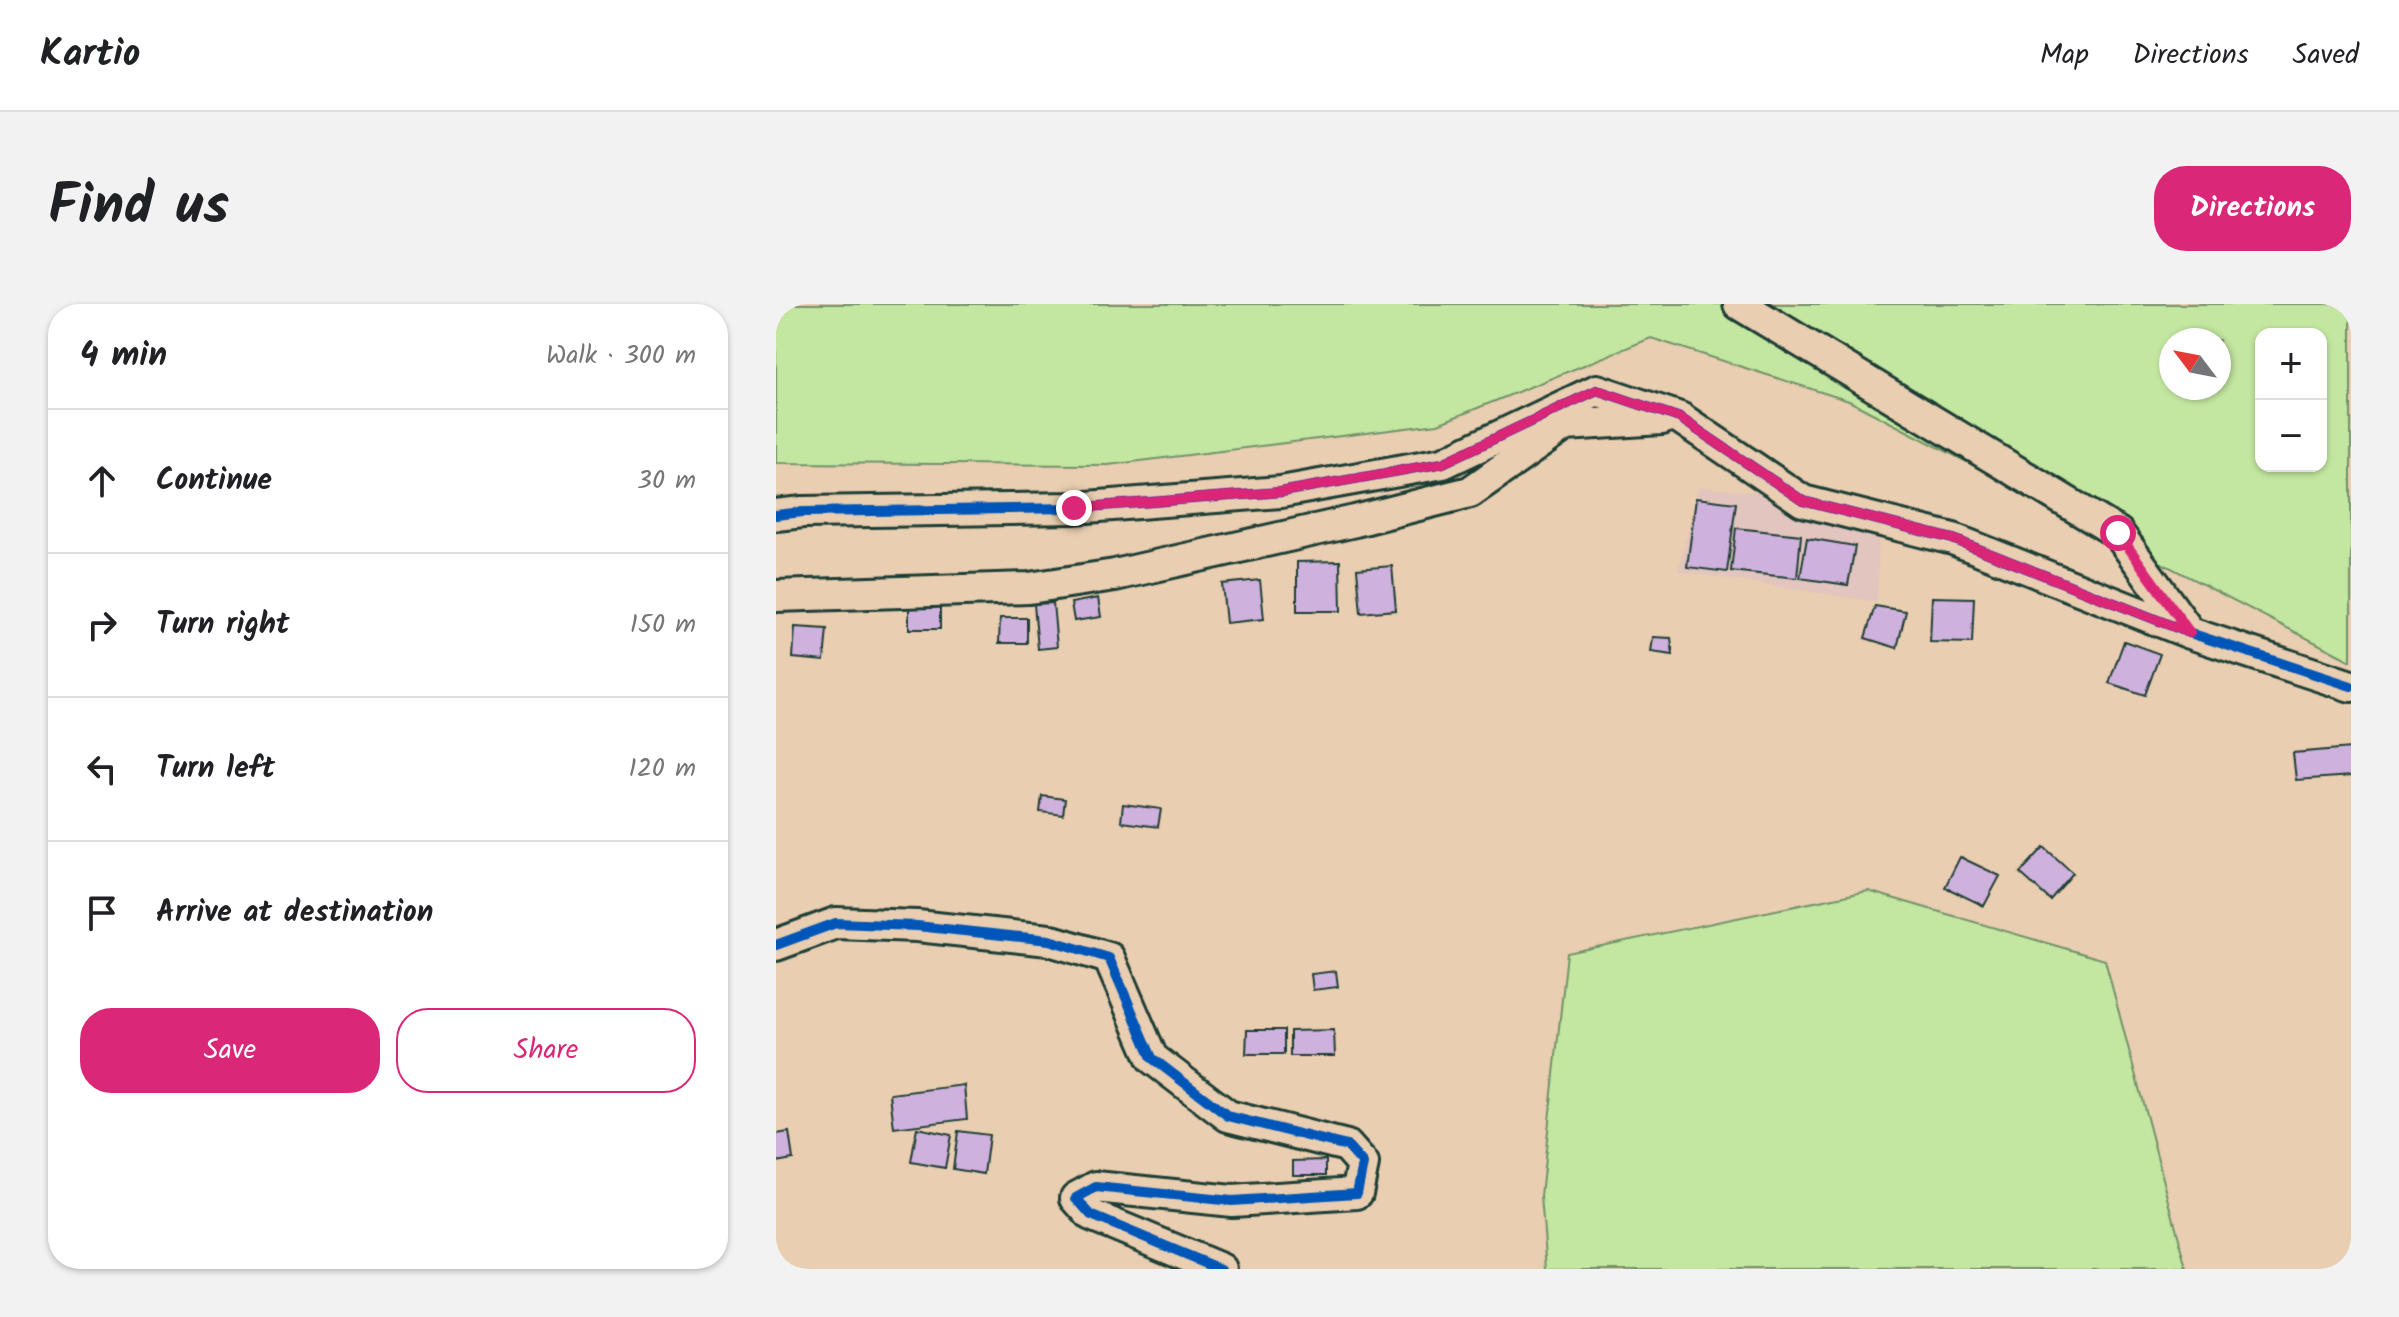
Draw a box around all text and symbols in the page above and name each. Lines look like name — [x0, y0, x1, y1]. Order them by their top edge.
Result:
text: Kartio — [40, 25, 140, 85]
text: Map — [2040, 33, 2089, 78]
text: Directions — [2133, 33, 2249, 78]
text: Saved — [2293, 33, 2359, 78]
text: Find us — [48, 163, 229, 253]
button: Directions — [2154, 166, 2351, 251]
north arrow — [2159, 328, 2231, 400]
map controls — [2255, 328, 2327, 472]
button: + — [2255, 328, 2327, 400]
text: 4 min — [80, 329, 167, 383]
text: Walk · 300 m — [546, 335, 696, 377]
button: − — [2255, 400, 2327, 472]
text: Continue — [156, 457, 272, 505]
icon: ahead — [80, 459, 124, 503]
text: 30 m — [637, 460, 696, 502]
route end — [1056, 490, 1092, 526]
route start — [2100, 515, 2136, 551]
text: Turn right — [156, 601, 289, 649]
icon: right — [80, 603, 124, 647]
text: 150 m — [630, 604, 696, 646]
text: Turn left — [156, 745, 275, 793]
icon: left — [80, 747, 124, 791]
text: 120 m — [629, 748, 696, 790]
text: Arrive at destination — [156, 889, 433, 937]
icon: arrive — [80, 891, 124, 935]
button: Save — [80, 1008, 380, 1093]
button: Share — [396, 1008, 696, 1093]

